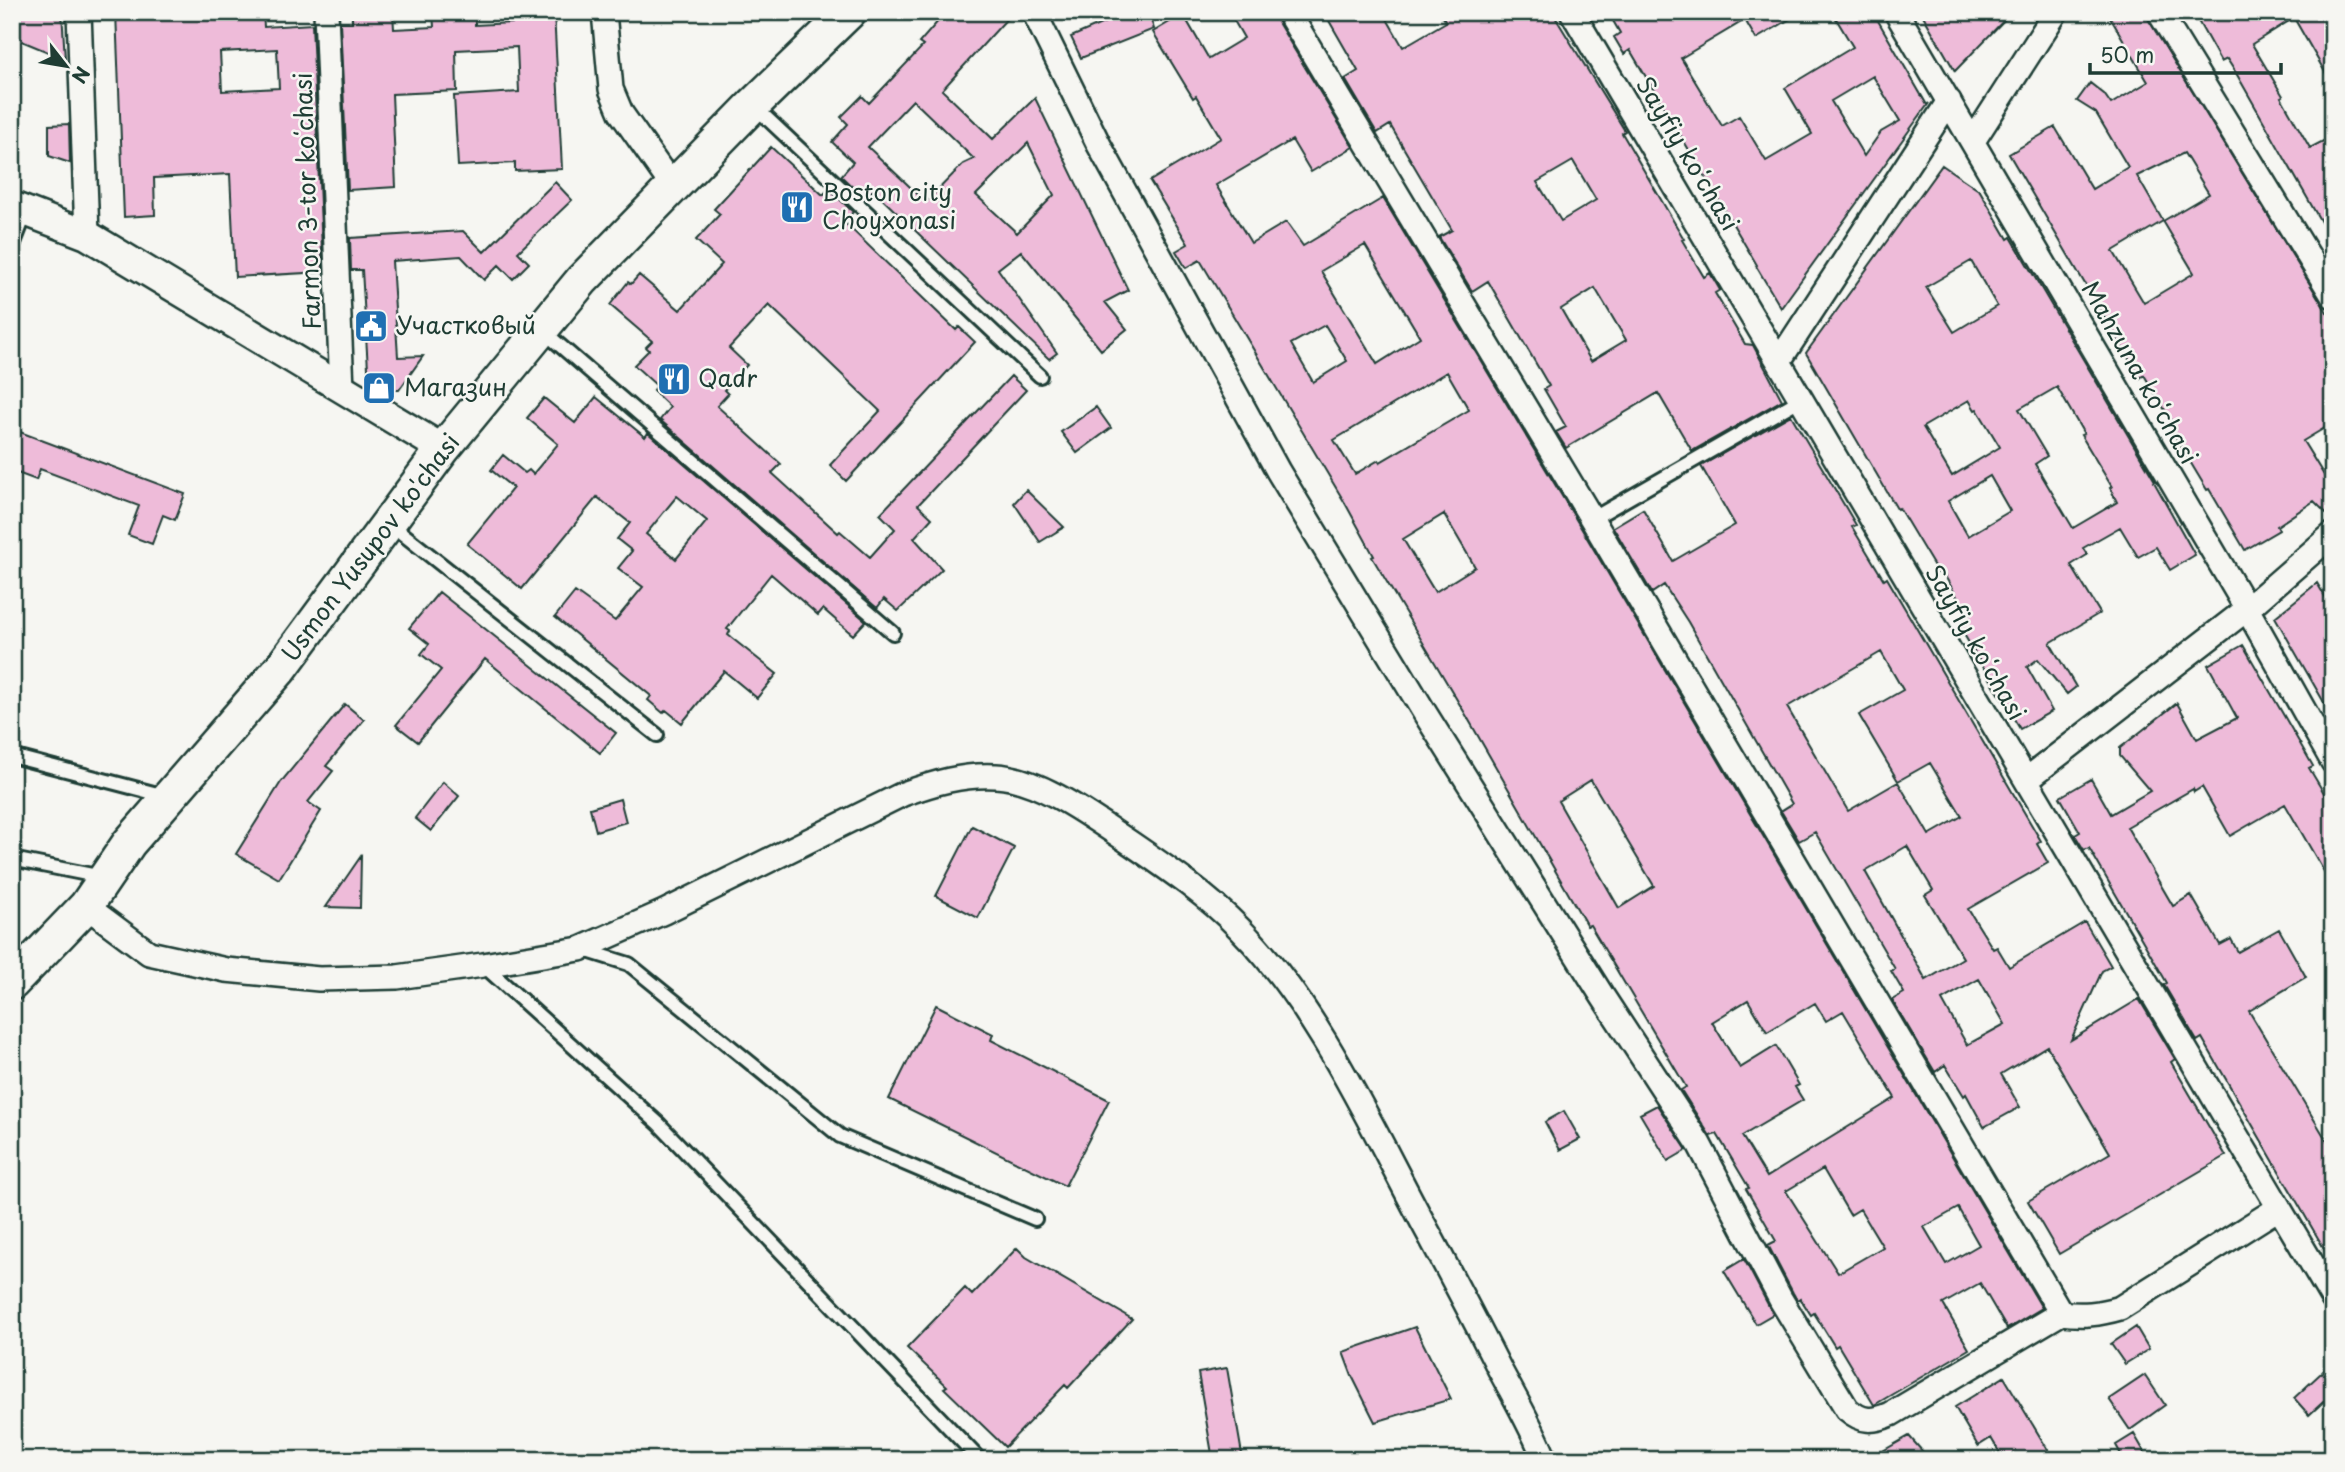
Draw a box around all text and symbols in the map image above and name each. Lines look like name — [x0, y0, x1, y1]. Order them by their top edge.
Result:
north arrow — [32, 32, 102, 102]
scale bar — [2090, 32, 2280, 76]
text: 50 m — [2100, 38, 2154, 70]
text: N — [66, 62, 97, 89]
street label: Sayfiy koʻchasi — [1628, 69, 1749, 237]
street label: Farmon 3-tor koʻchasi — [284, 72, 328, 330]
place label: Boston city Choyxonasi — [822, 173, 956, 237]
restaurant icon: Boston city Choyxonasi — [778, 188, 816, 226]
street label: Mahzuna koʻchasi — [2074, 274, 2208, 470]
place label: Участковый — [396, 306, 536, 342]
public building icon: Участковый — [352, 307, 390, 345]
place label: Qadr — [698, 359, 757, 395]
restaurant icon: Qadr — [655, 360, 693, 398]
place label: Магазин — [404, 368, 507, 404]
shop icon: Магазин — [360, 369, 398, 407]
street label: Usmon Yusupov ko'chasi — [272, 425, 467, 668]
street label: Sayfiy koʻchasi — [1918, 558, 2036, 726]

